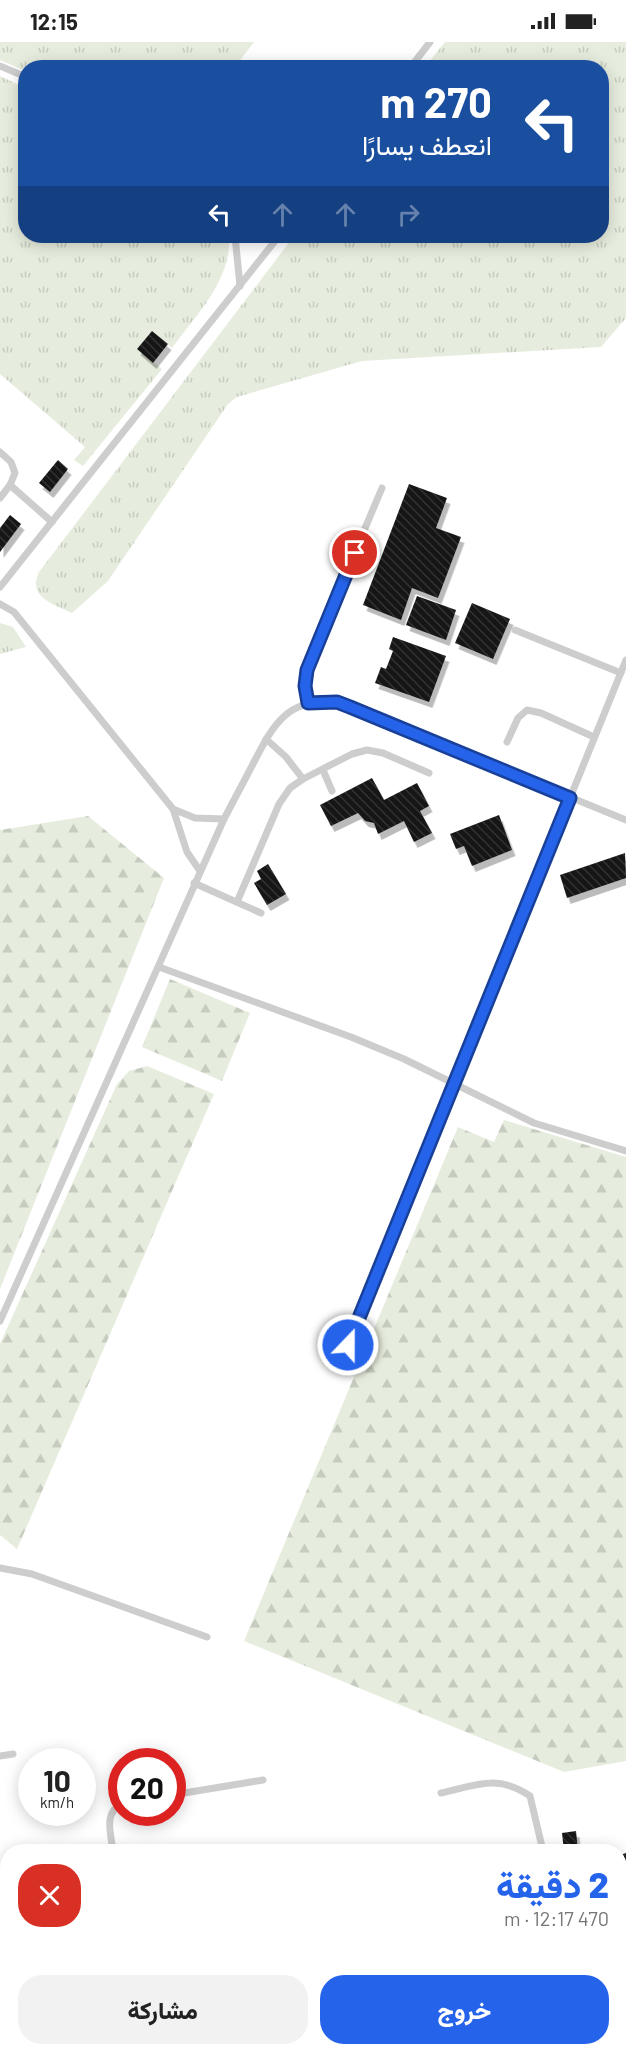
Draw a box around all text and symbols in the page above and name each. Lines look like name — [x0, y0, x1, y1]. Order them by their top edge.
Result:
text: 12:15 — [30, 8, 78, 34]
text: 270 m — [380, 76, 492, 126]
icon: left — [513, 84, 591, 162]
text: انعطف يسارًا — [362, 128, 492, 160]
icon: left — [203, 198, 236, 231]
icon: ahead — [266, 198, 299, 231]
icon: ahead — [329, 198, 362, 231]
icon: right — [392, 198, 425, 231]
pin — [329, 527, 380, 578]
icon: arrive — [338, 536, 371, 569]
position arrow — [316, 1313, 380, 1377]
speed limit sign: 20 — [108, 1748, 186, 1826]
text: 10 — [43, 1762, 71, 1798]
text: km/h — [40, 1793, 74, 1811]
text: 2 دقيقة — [496, 1862, 609, 1905]
button: close — [18, 1864, 81, 1927]
text: 470 m · 12:17 — [504, 1906, 609, 1930]
button: مشاركة — [18, 1975, 308, 2044]
button: خروج — [320, 1975, 609, 2044]

